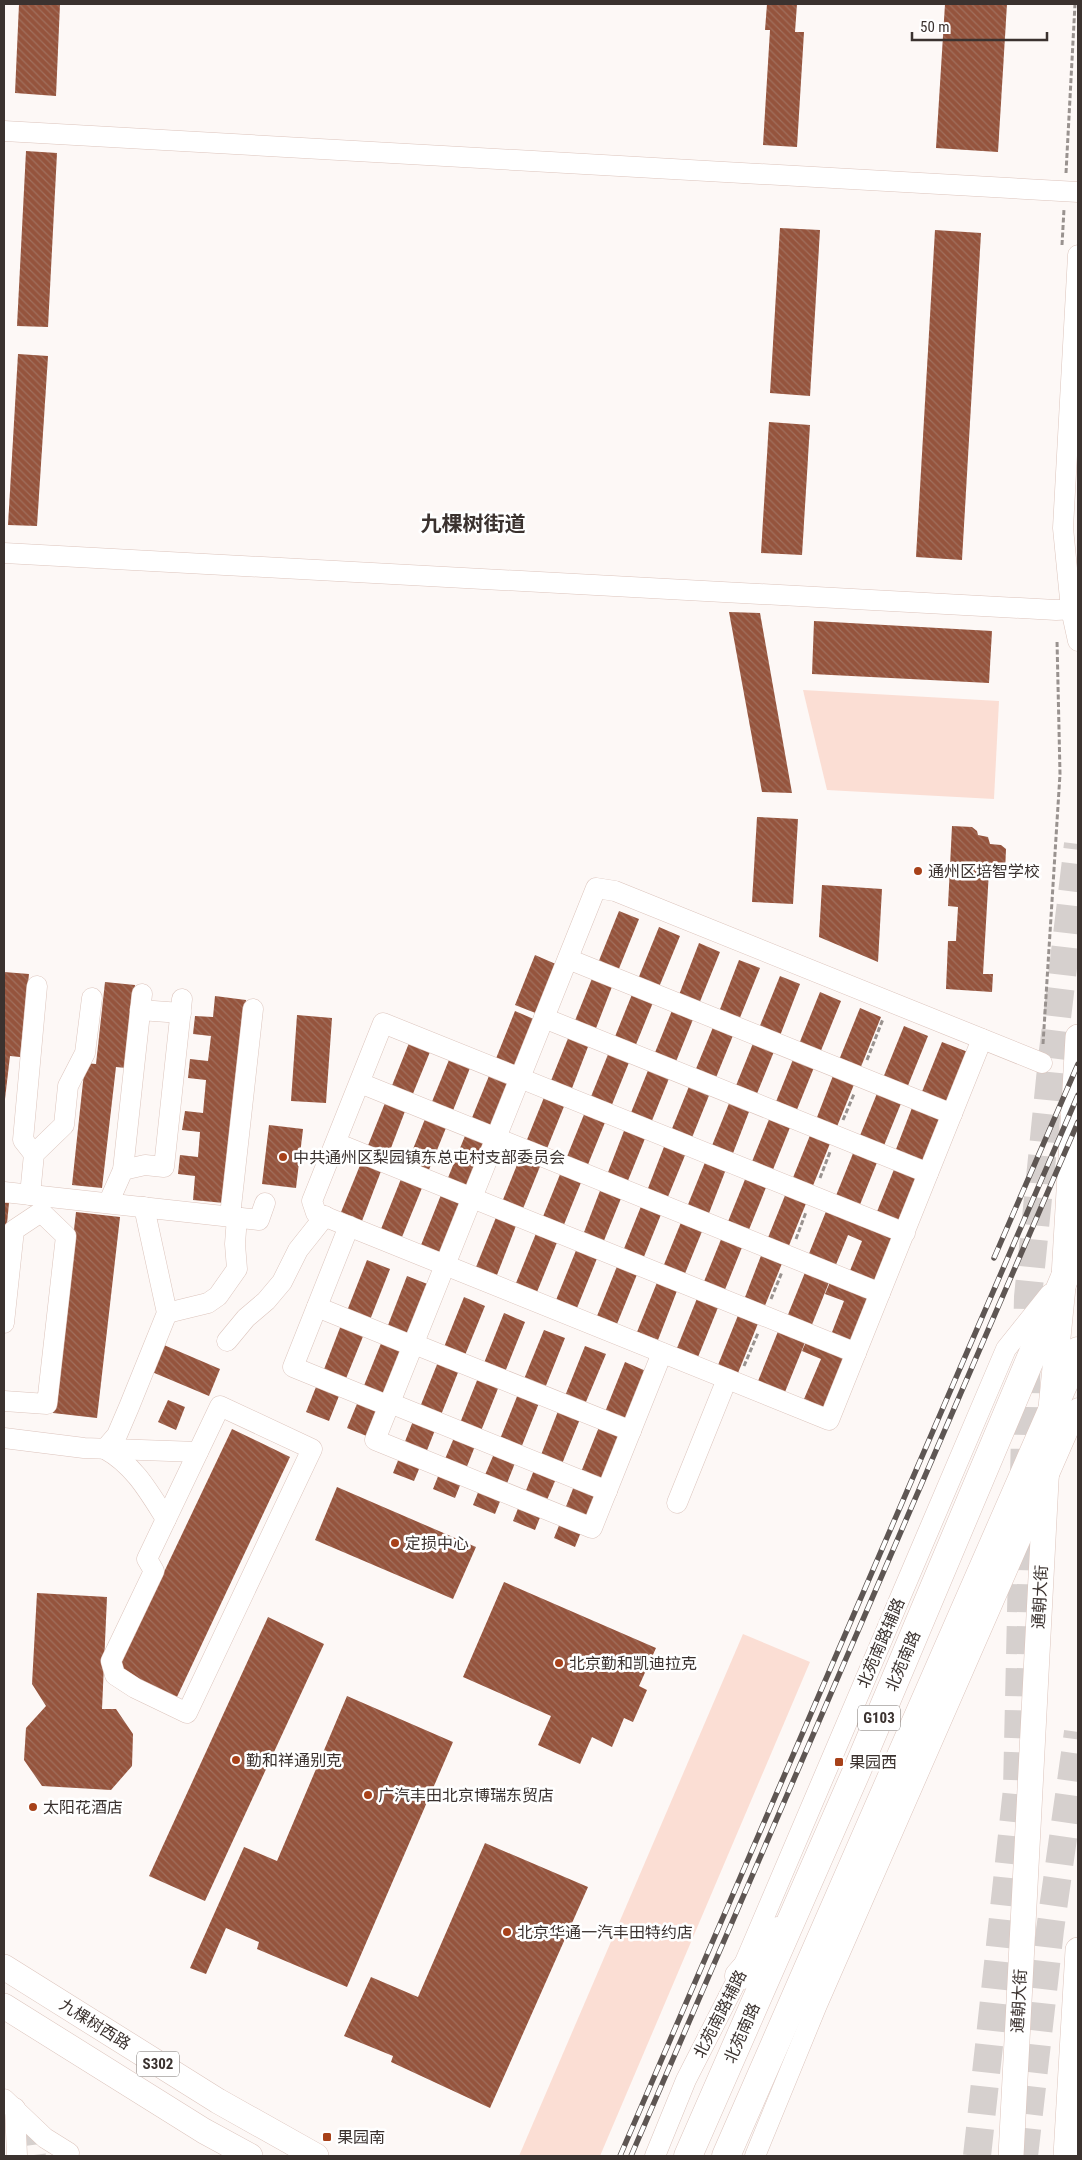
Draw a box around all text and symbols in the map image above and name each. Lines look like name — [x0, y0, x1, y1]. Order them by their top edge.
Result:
scale bar — [912, 10, 1047, 42]
text: 50 m — [920, 18, 950, 36]
district label: 九棵树街道 — [421, 512, 526, 536]
place label: 通州区培智学校 — [928, 862, 1040, 881]
marker: 通州区培智学校 — [912, 865, 924, 877]
place label: 中共通州区梨园镇东总屯村支部委员会 — [293, 1148, 565, 1167]
marker: 中共通州区梨园镇东总屯村支部委员会 — [277, 1151, 289, 1163]
place label: 定损中心 — [405, 1534, 469, 1553]
marker: 定损中心 — [389, 1537, 401, 1549]
street label: 通朝大街 — [1029, 1565, 1051, 1629]
street label: 北苑南路辅路 — [853, 1595, 909, 1691]
street label: 北苑南路 — [882, 1628, 924, 1694]
place label: 北京勤和凯迪拉克 — [569, 1654, 697, 1673]
marker: 北京勤和凯迪拉克 — [553, 1657, 565, 1669]
road number: G103 — [858, 1706, 900, 1730]
place label: 勤和祥通别克 — [246, 1751, 342, 1770]
place label: 果园西 — [849, 1753, 897, 1772]
marker: 勤和祥通别克 — [230, 1754, 242, 1766]
marker: 果园西 — [833, 1756, 845, 1768]
place label: 广汽丰田北京博瑞东贸店 — [378, 1786, 554, 1805]
marker: 广汽丰田北京博瑞东贸店 — [362, 1789, 374, 1801]
place label: 太阳花酒店 — [43, 1798, 123, 1817]
marker: 太阳花酒店 — [27, 1801, 39, 1813]
place label: 北京华通一汽丰田特约店 — [517, 1923, 693, 1942]
marker: 北京华通一汽丰田特约店 — [501, 1926, 513, 1938]
street label: 北苑南路辅路 — [690, 1967, 750, 2061]
street label: 通朝大街 — [1008, 1969, 1030, 2033]
street label: 九棵树西路 — [56, 1995, 134, 2053]
street label: 北苑南路 — [720, 2000, 764, 2066]
road number: S302 — [137, 2052, 179, 2076]
place label: 果园南 — [337, 2128, 385, 2147]
marker: 果园南 — [321, 2131, 333, 2143]

